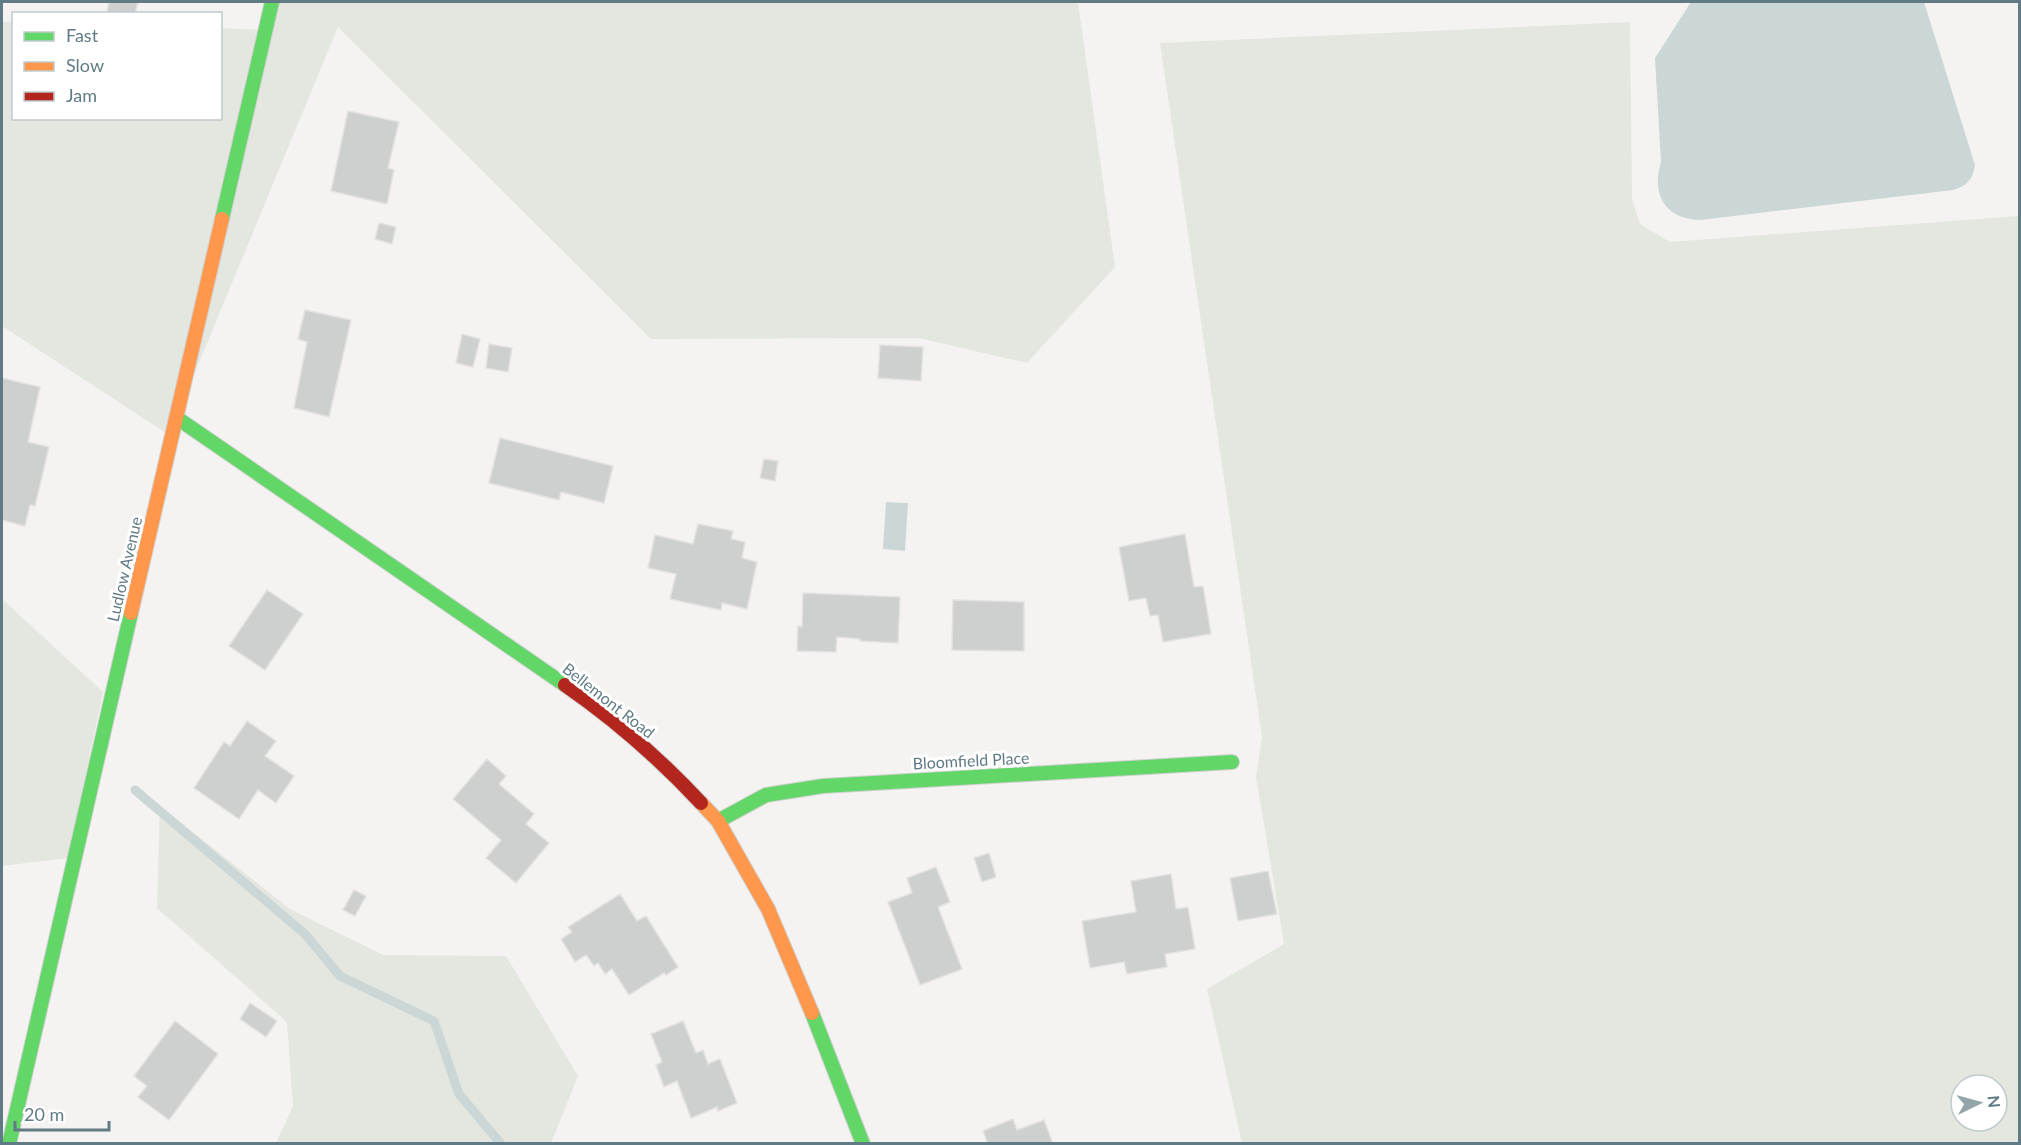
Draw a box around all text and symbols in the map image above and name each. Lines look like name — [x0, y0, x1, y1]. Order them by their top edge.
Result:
legend — [12, 12, 222, 120]
text: Fast — [66, 24, 99, 46]
text: Slow — [66, 54, 104, 76]
text: Jam — [66, 84, 97, 106]
street label: Ludlow Avenue — [103, 515, 145, 623]
street label: Bellemont Road — [559, 658, 659, 742]
street label: Bloomfield Place — [912, 747, 1030, 773]
north arrow — [1949, 1073, 2009, 1133]
scale bar — [15, 1094, 110, 1132]
text: N — [1984, 1095, 2004, 1109]
text: 20 m — [24, 1103, 64, 1125]

